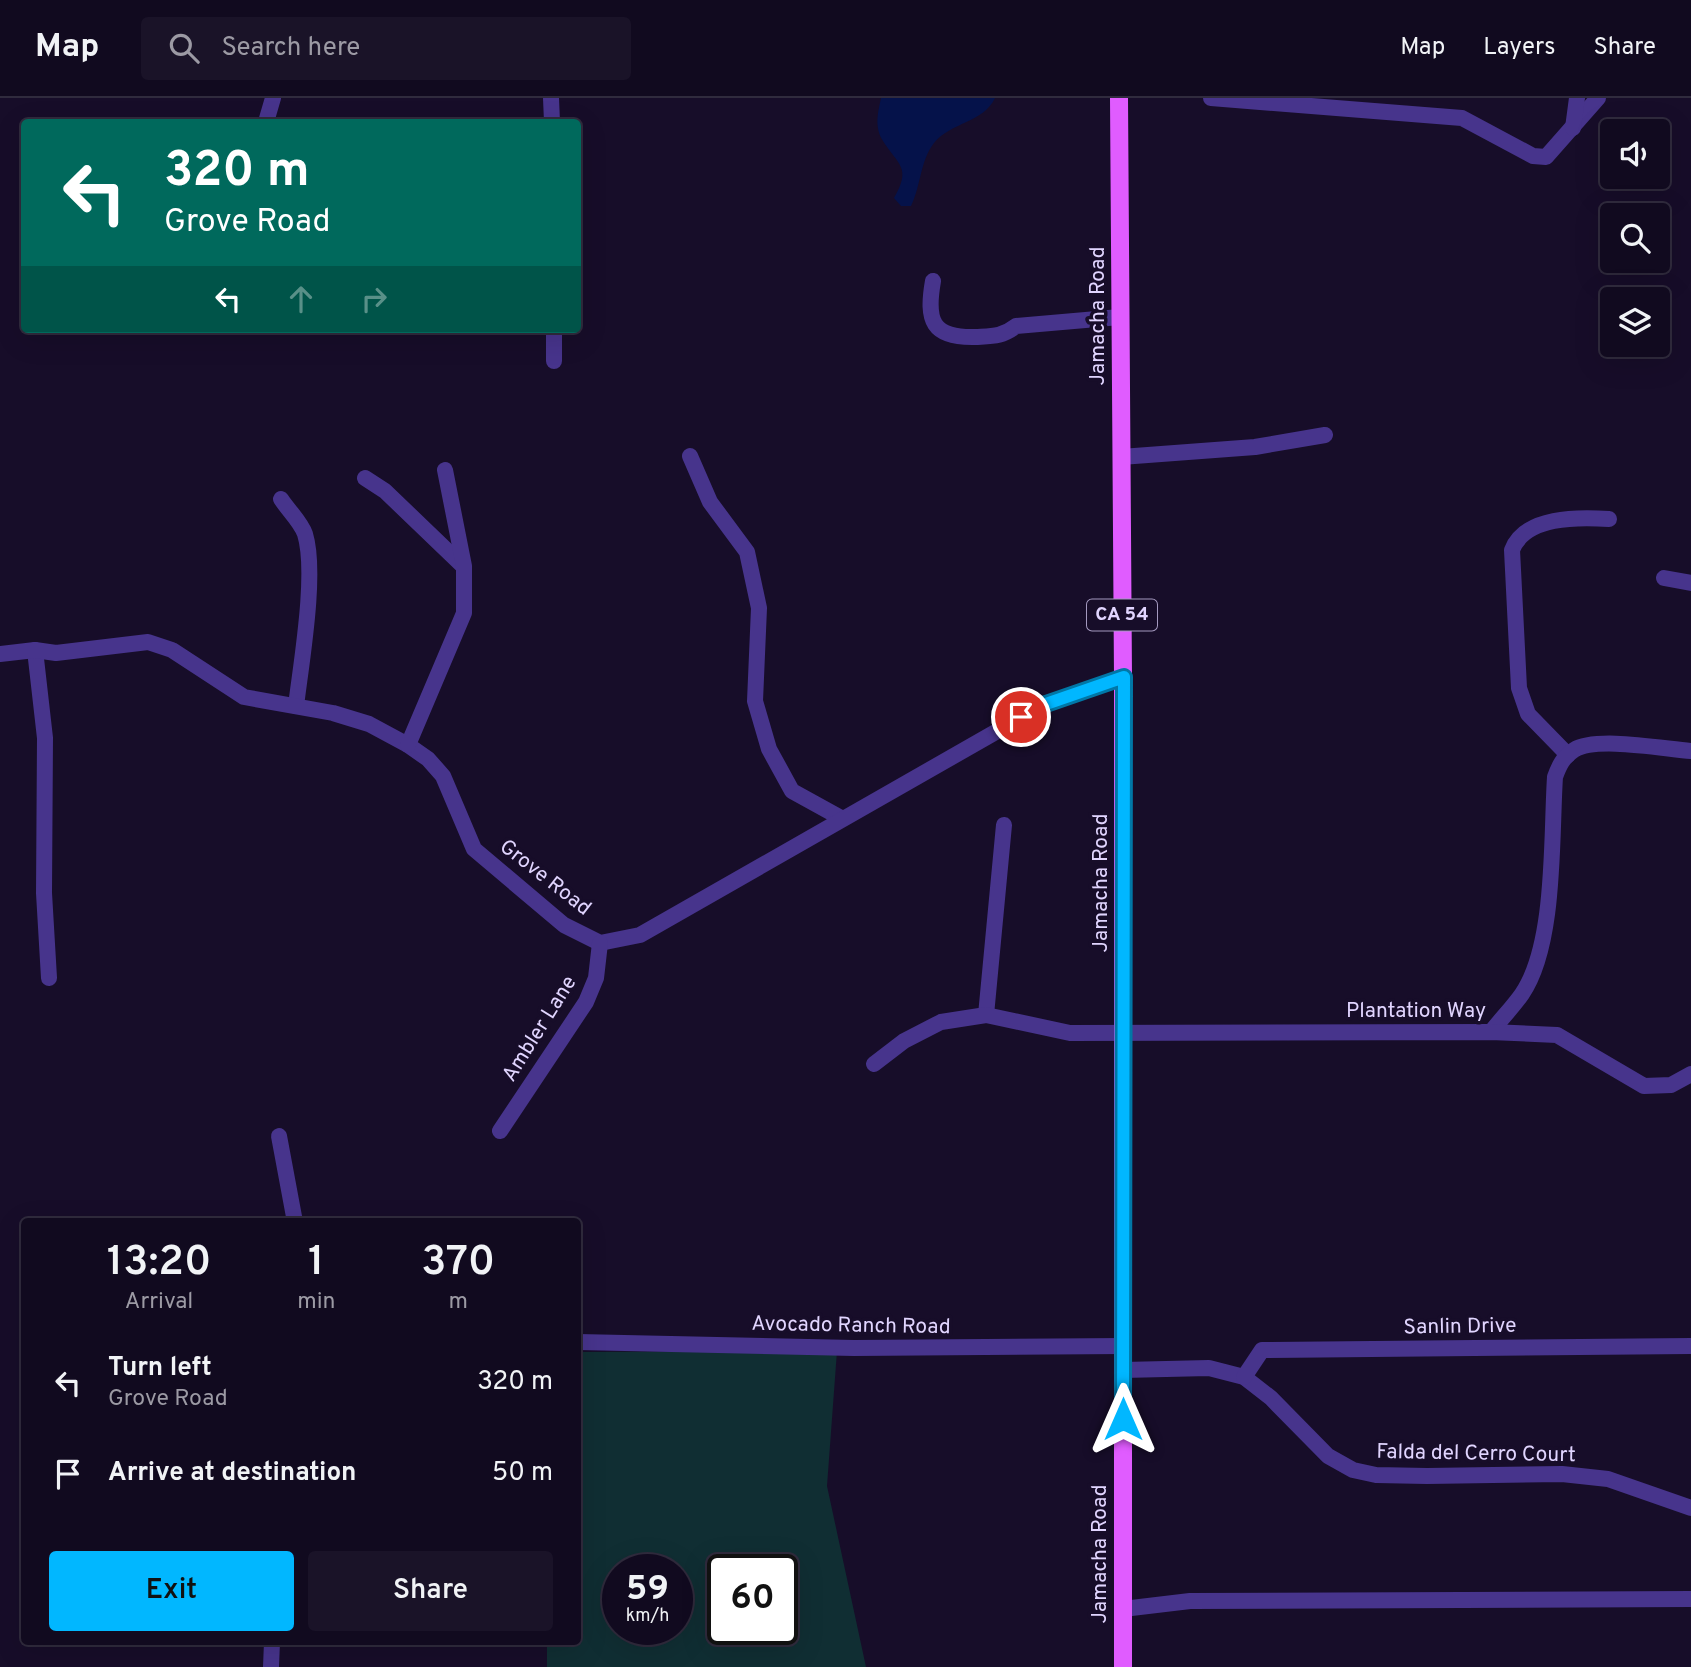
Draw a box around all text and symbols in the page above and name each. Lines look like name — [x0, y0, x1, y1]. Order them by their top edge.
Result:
search box — [141, 17, 631, 80]
text: Map — [35, 27, 99, 69]
icon: search — [165, 29, 203, 67]
text: Search here — [221, 32, 360, 65]
text: Map — [1400, 33, 1445, 63]
text: Layers — [1483, 33, 1555, 63]
text: Share — [1593, 33, 1656, 63]
map controls — [1600, 119, 1670, 357]
button: sound — [1600, 119, 1670, 189]
text: 320 m — [164, 142, 310, 204]
icon: left — [49, 147, 140, 238]
text: Grove Road — [164, 203, 330, 243]
button: search — [1600, 203, 1670, 273]
street label: Jamacha Road — [1085, 246, 1112, 386]
icon: left — [209, 280, 247, 318]
icon: ahead — [282, 280, 320, 318]
icon: right — [355, 280, 393, 318]
button: layers — [1600, 287, 1670, 357]
road number: CA 54 — [1087, 600, 1157, 630]
pin — [991, 687, 1051, 747]
icon: arrive — [1002, 698, 1040, 736]
street label: Jamacha Road — [1088, 813, 1115, 953]
street label: Grove Road — [494, 834, 596, 922]
street label: Ambler Lane — [497, 971, 583, 1087]
street label: Plantation Way — [1346, 998, 1486, 1025]
text: 13:20 — [107, 1237, 211, 1290]
text: 1 — [308, 1237, 325, 1290]
text: 370 — [421, 1237, 495, 1290]
text: Arrival — [125, 1288, 193, 1317]
text: min — [297, 1288, 335, 1317]
text: m — [448, 1288, 468, 1317]
street label: Avocado Ranch Road — [751, 1311, 951, 1341]
street label: Sanlin Drive — [1403, 1313, 1517, 1341]
text: Turn left — [108, 1352, 212, 1385]
icon: left — [49, 1364, 87, 1402]
text: 320 m — [477, 1366, 553, 1399]
position arrow — [1086, 1382, 1160, 1456]
text: Grove Road — [108, 1385, 228, 1414]
street label: Falda del Cerro Court — [1376, 1439, 1576, 1469]
icon: arrive — [49, 1455, 87, 1493]
text: Arrive at destination — [108, 1457, 356, 1490]
text: 50 m — [492, 1457, 553, 1490]
street label: Jamacha Road — [1087, 1484, 1114, 1624]
button: Exit — [49, 1551, 294, 1631]
button: Share — [308, 1551, 553, 1631]
speed limit sign: 60 — [707, 1554, 798, 1645]
text: 59 — [626, 1568, 669, 1612]
text: km/h — [626, 1605, 669, 1628]

